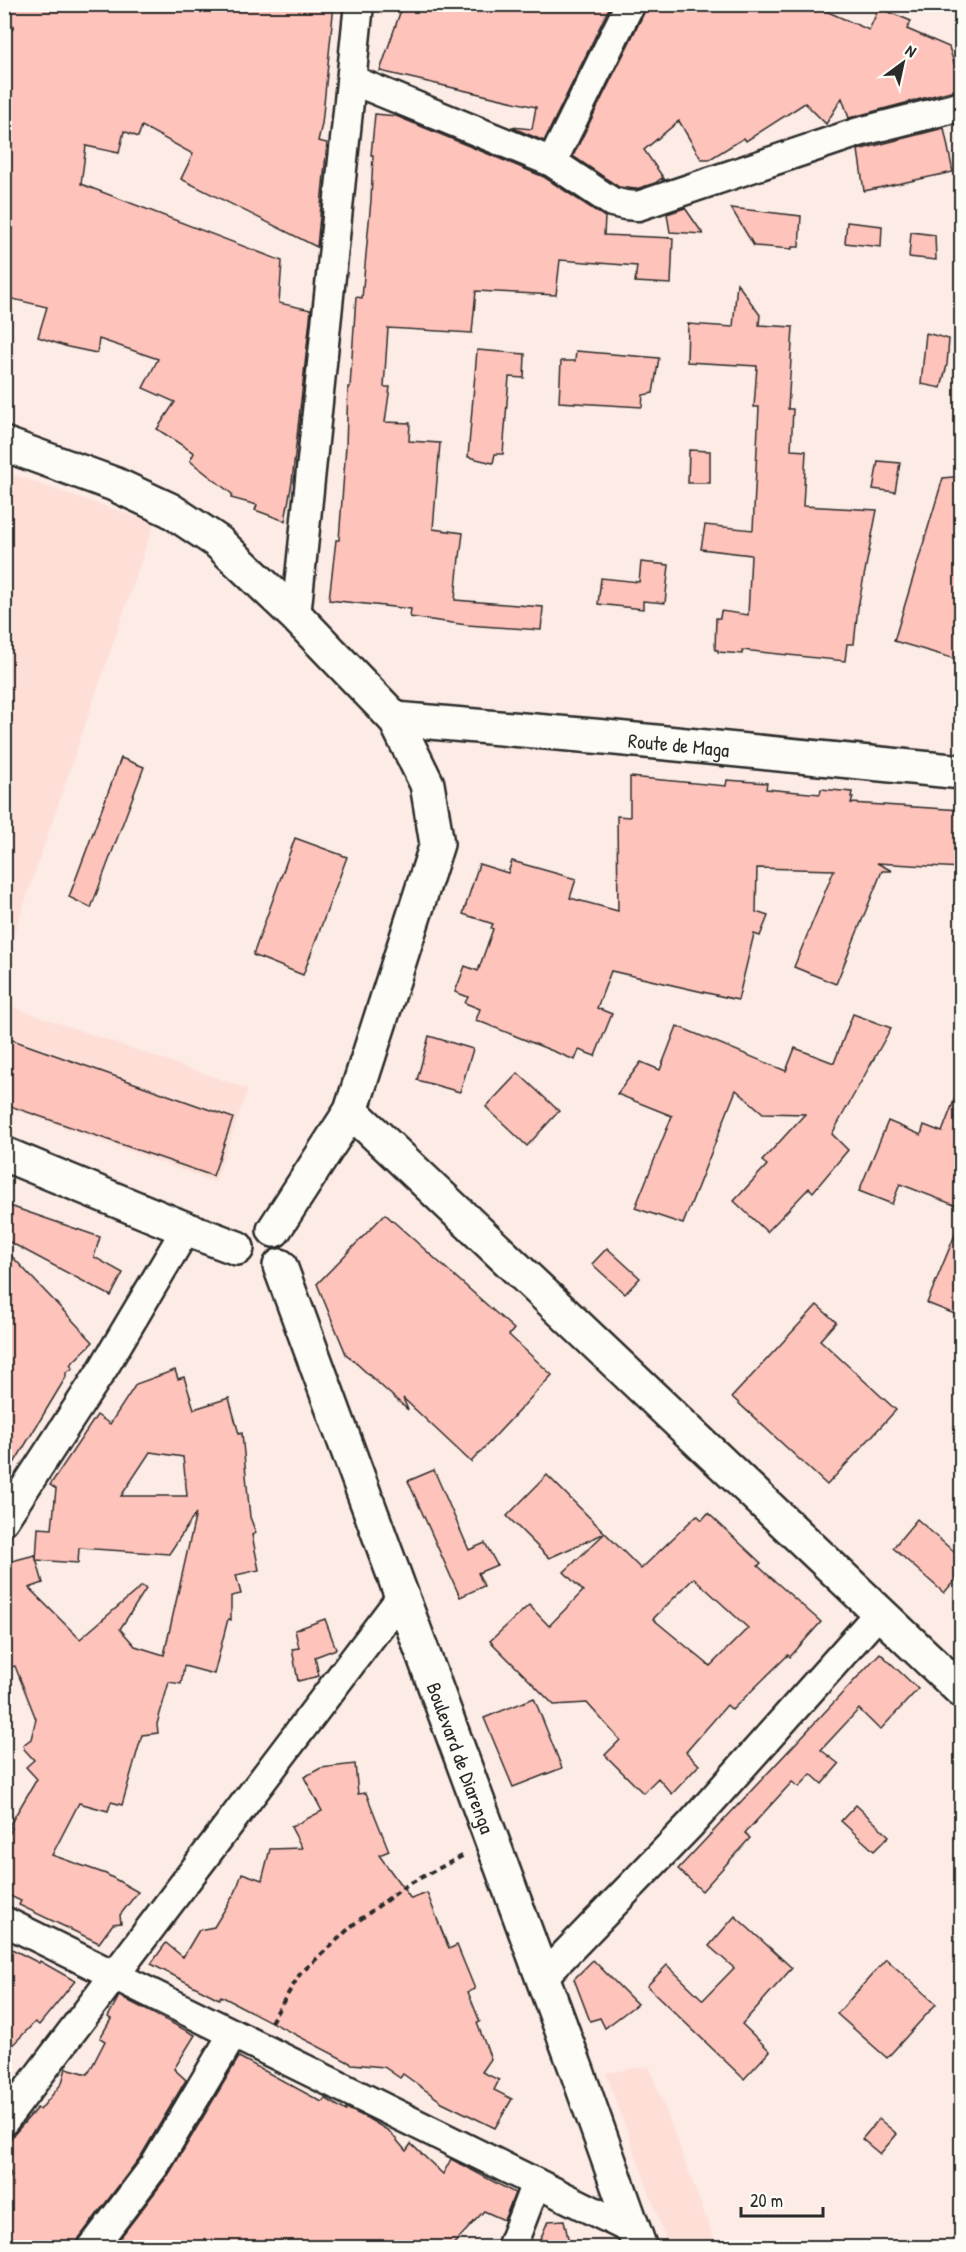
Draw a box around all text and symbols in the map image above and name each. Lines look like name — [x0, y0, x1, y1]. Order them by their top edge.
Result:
north arrow — [873, 33, 933, 93]
text: N — [902, 39, 921, 62]
street label: Route de Maga — [627, 726, 731, 763]
street label: Boulevard de Diarenga — [421, 1678, 502, 1837]
scale bar — [741, 2180, 824, 2218]
text: 20 m — [750, 2188, 783, 2213]

